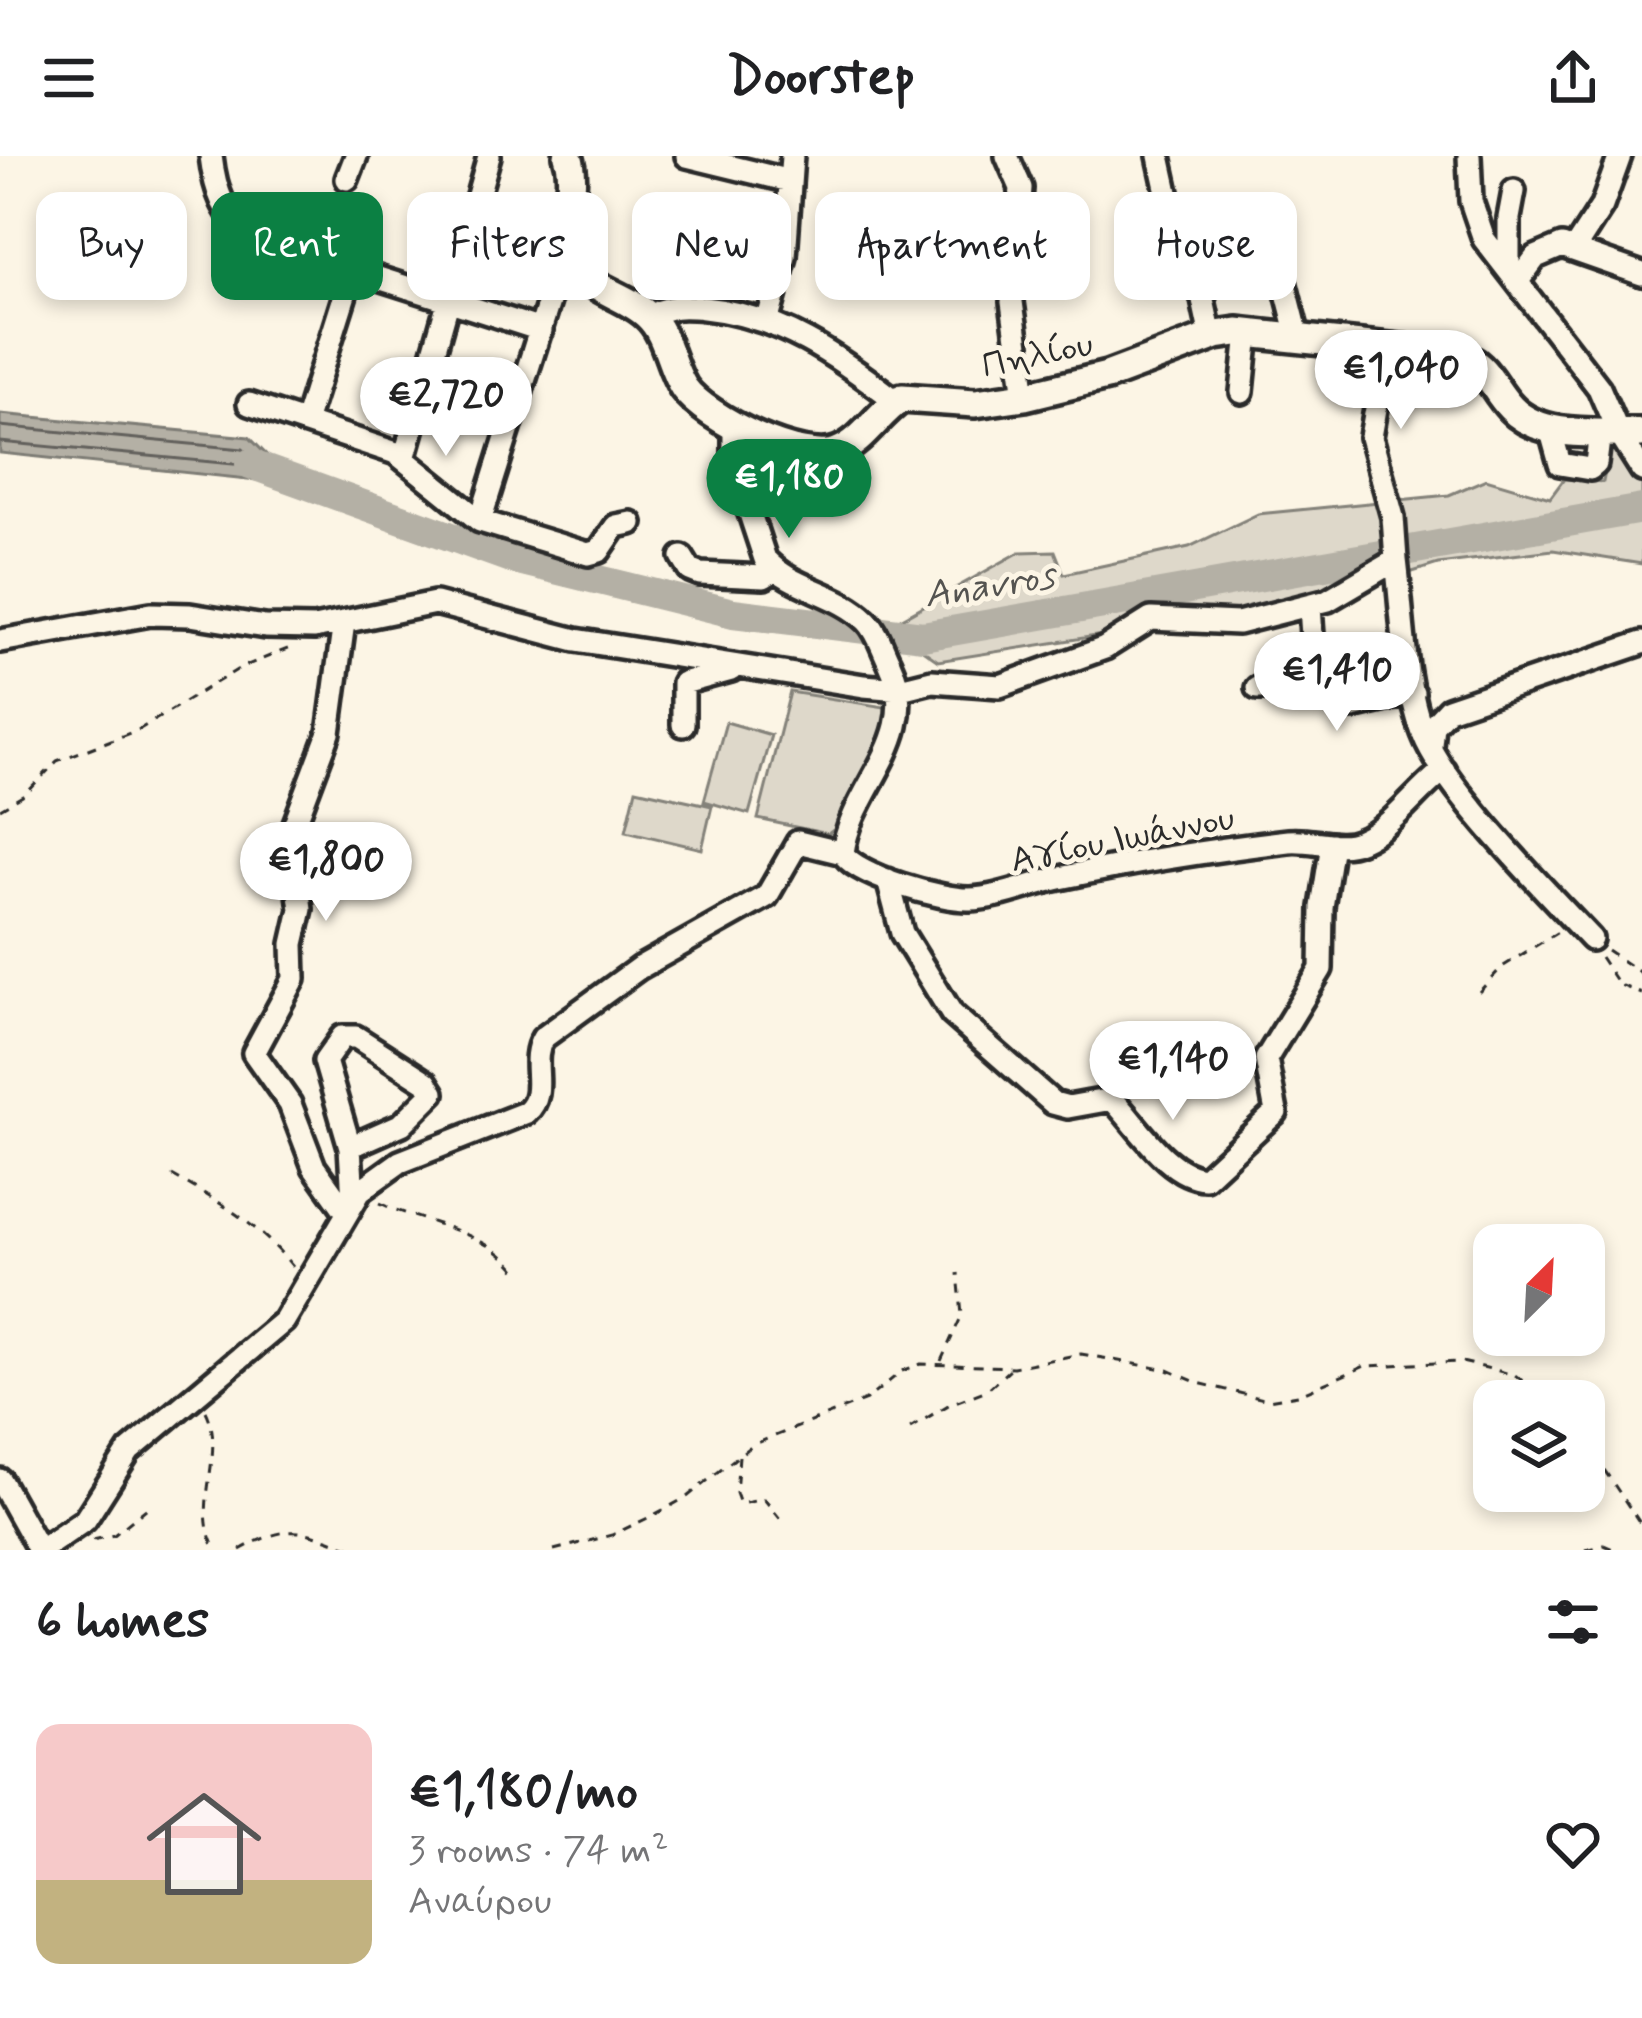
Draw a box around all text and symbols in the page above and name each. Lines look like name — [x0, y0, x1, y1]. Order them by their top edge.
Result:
text: Doorstep — [727, 43, 915, 114]
icon: menu — [36, 45, 102, 111]
icon: share — [1540, 45, 1606, 111]
chip: Buy — [36, 192, 187, 300]
chip: Rent — [211, 192, 383, 300]
chip: Filters — [407, 192, 608, 300]
chip: New — [632, 192, 791, 300]
chip: Apartment — [815, 192, 1090, 300]
chip: House — [1114, 192, 1297, 300]
street label: Πηλίου — [978, 322, 1098, 391]
pin: €1,040 — [1303, 330, 1499, 432]
text: €1,040 — [1342, 343, 1460, 394]
pin: €2,720 — [348, 357, 544, 459]
text: €2,720 — [387, 370, 505, 421]
pin: €1,180 — [691, 439, 887, 541]
text: €1,180 — [733, 452, 845, 503]
water label: Anavros — [921, 550, 1062, 622]
pin: €1,410 — [1239, 632, 1435, 734]
text: €1,410 — [1281, 645, 1393, 696]
street label: Αγίου Ιωάννου — [1007, 796, 1239, 885]
pin: €1,800 — [228, 822, 424, 924]
text: €1,800 — [267, 835, 385, 886]
pin: €1,140 — [1075, 1021, 1271, 1123]
text: €1,140 — [1116, 1034, 1230, 1085]
north arrow — [1473, 1224, 1605, 1356]
map controls — [1473, 1224, 1605, 1512]
button: layers — [1473, 1380, 1605, 1512]
text: 6 homes — [36, 1589, 209, 1655]
icon: filters — [1540, 1589, 1606, 1655]
text: €1,180/mo — [408, 1760, 638, 1826]
icon: home — [132, 1772, 276, 1916]
icon: heart — [1540, 1811, 1606, 1877]
text: 3 rooms · 74 m² — [408, 1826, 669, 1877]
text: Αναύρου — [408, 1877, 552, 1928]

